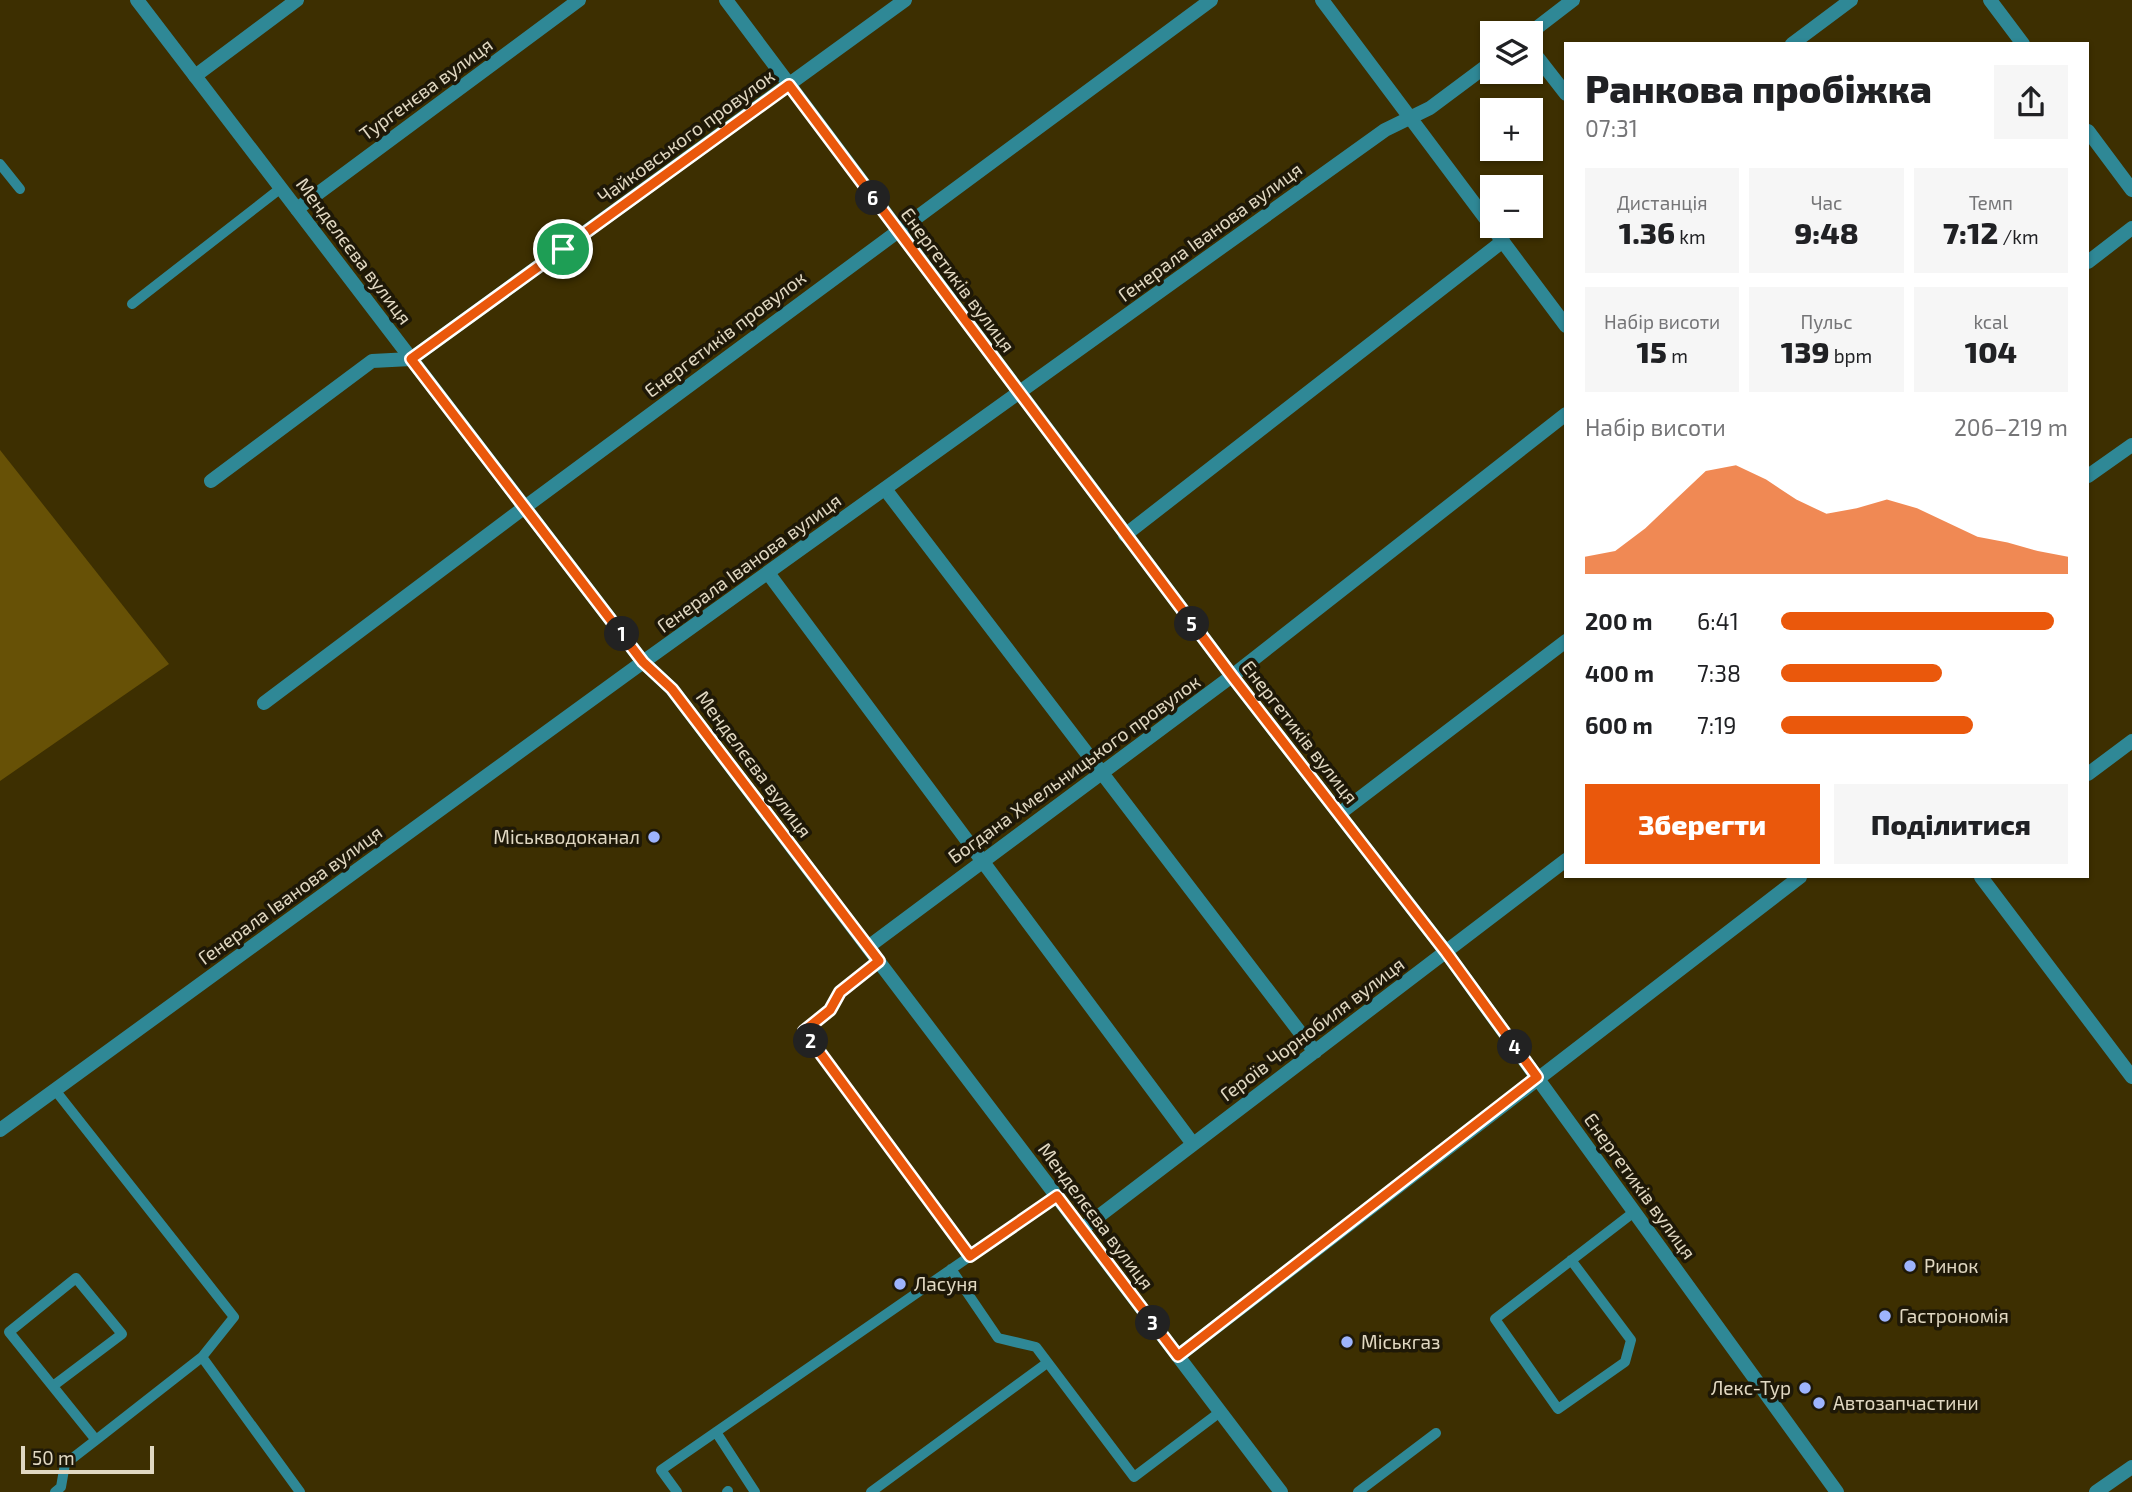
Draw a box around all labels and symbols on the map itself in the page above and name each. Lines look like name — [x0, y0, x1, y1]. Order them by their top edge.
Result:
street label: Тургенєва вулиця — [355, 33, 497, 145]
street label: Чайковського провулок — [593, 64, 779, 208]
street label: Генерала Іванова вулиця — [1113, 157, 1307, 307]
street label: Менделєєва вулиця — [291, 173, 417, 329]
pin: 6 — [856, 180, 890, 216]
street label: Енергетиків вулиця — [896, 203, 1020, 357]
pin — [533, 219, 593, 279]
street label: Енергетиків провулок — [639, 265, 811, 403]
street label: Генерала Іванова вулиця — [652, 488, 846, 638]
pin: 5 — [1174, 606, 1210, 642]
pin: 1 — [604, 616, 640, 652]
street label: Енергетиків вулиця — [1237, 656, 1363, 808]
street label: Богдана Хмельницького провулок — [943, 669, 1205, 869]
street label: Менделєєва вулиця — [691, 686, 817, 842]
street label: Генерала Іванова вулиця — [193, 820, 387, 970]
place label: Міськводоканал — [493, 825, 640, 848]
marker: Міськводоканал — [646, 829, 662, 845]
street label: Героїв Чорнобиля вулиця — [1215, 952, 1409, 1106]
pin: 2 — [794, 1024, 828, 1058]
pin: 4 — [1498, 1030, 1532, 1064]
street label: Енергетиків вулиця — [1579, 1108, 1701, 1264]
street label: Менделєєва вулиця — [1033, 1138, 1159, 1294]
place label: Ринок — [1924, 1254, 1978, 1277]
marker: Ринок — [1902, 1258, 1918, 1274]
place label: Ласуня — [914, 1272, 978, 1296]
marker: Ласуня — [892, 1276, 908, 1292]
place label: Гастрономія — [1899, 1304, 2009, 1327]
pin: 3 — [1136, 1306, 1170, 1340]
marker: Гастрономія — [1877, 1308, 1893, 1324]
place label: Міськгаз — [1361, 1330, 1440, 1353]
marker: Міськгаз — [1339, 1334, 1355, 1350]
place label: Лекс-Тур — [1711, 1376, 1791, 1400]
marker: Лекс-Тур — [1797, 1380, 1813, 1396]
place label: Автозапчастини — [1833, 1391, 1979, 1414]
marker: Автозапчастини — [1811, 1395, 1827, 1411]
scale bar — [21, 1443, 154, 1475]

